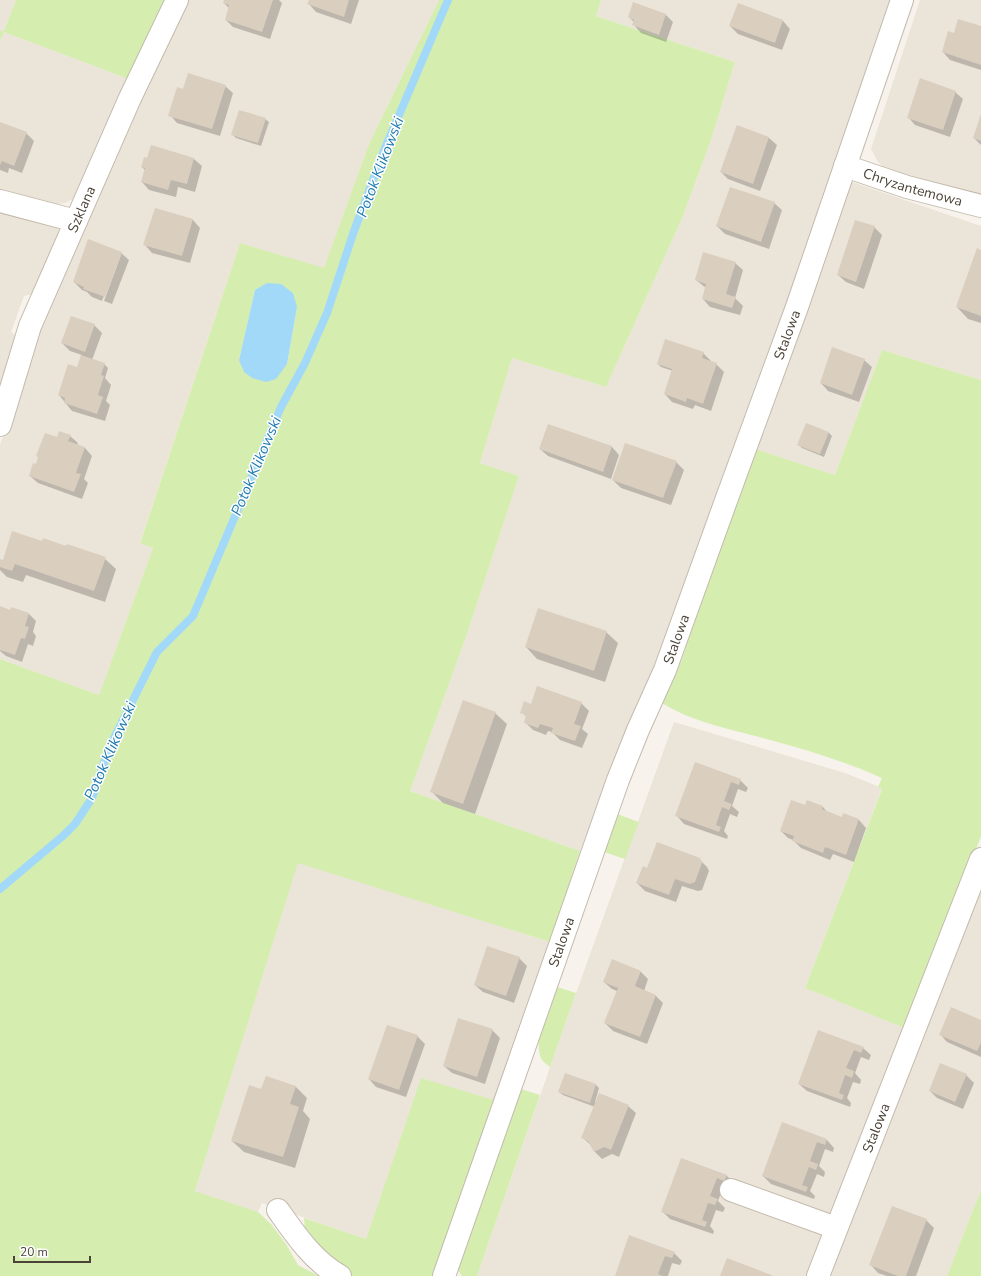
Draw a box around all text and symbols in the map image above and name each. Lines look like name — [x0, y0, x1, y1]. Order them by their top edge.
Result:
water label: Potok Klikowski — [352, 114, 408, 220]
street label: Chryzantemowa — [861, 163, 964, 210]
street label: Szklana — [63, 183, 100, 235]
street label: Stalowa — [769, 307, 805, 362]
water label: Potok Klikowski — [226, 413, 286, 519]
street label: Stalowa — [658, 612, 694, 667]
water label: Potok Klikowski — [79, 698, 141, 803]
street label: Stalowa — [544, 914, 579, 970]
street label: Stalowa — [858, 1100, 894, 1155]
scale bar — [14, 1238, 90, 1264]
text: 20 m — [20, 1244, 48, 1260]

